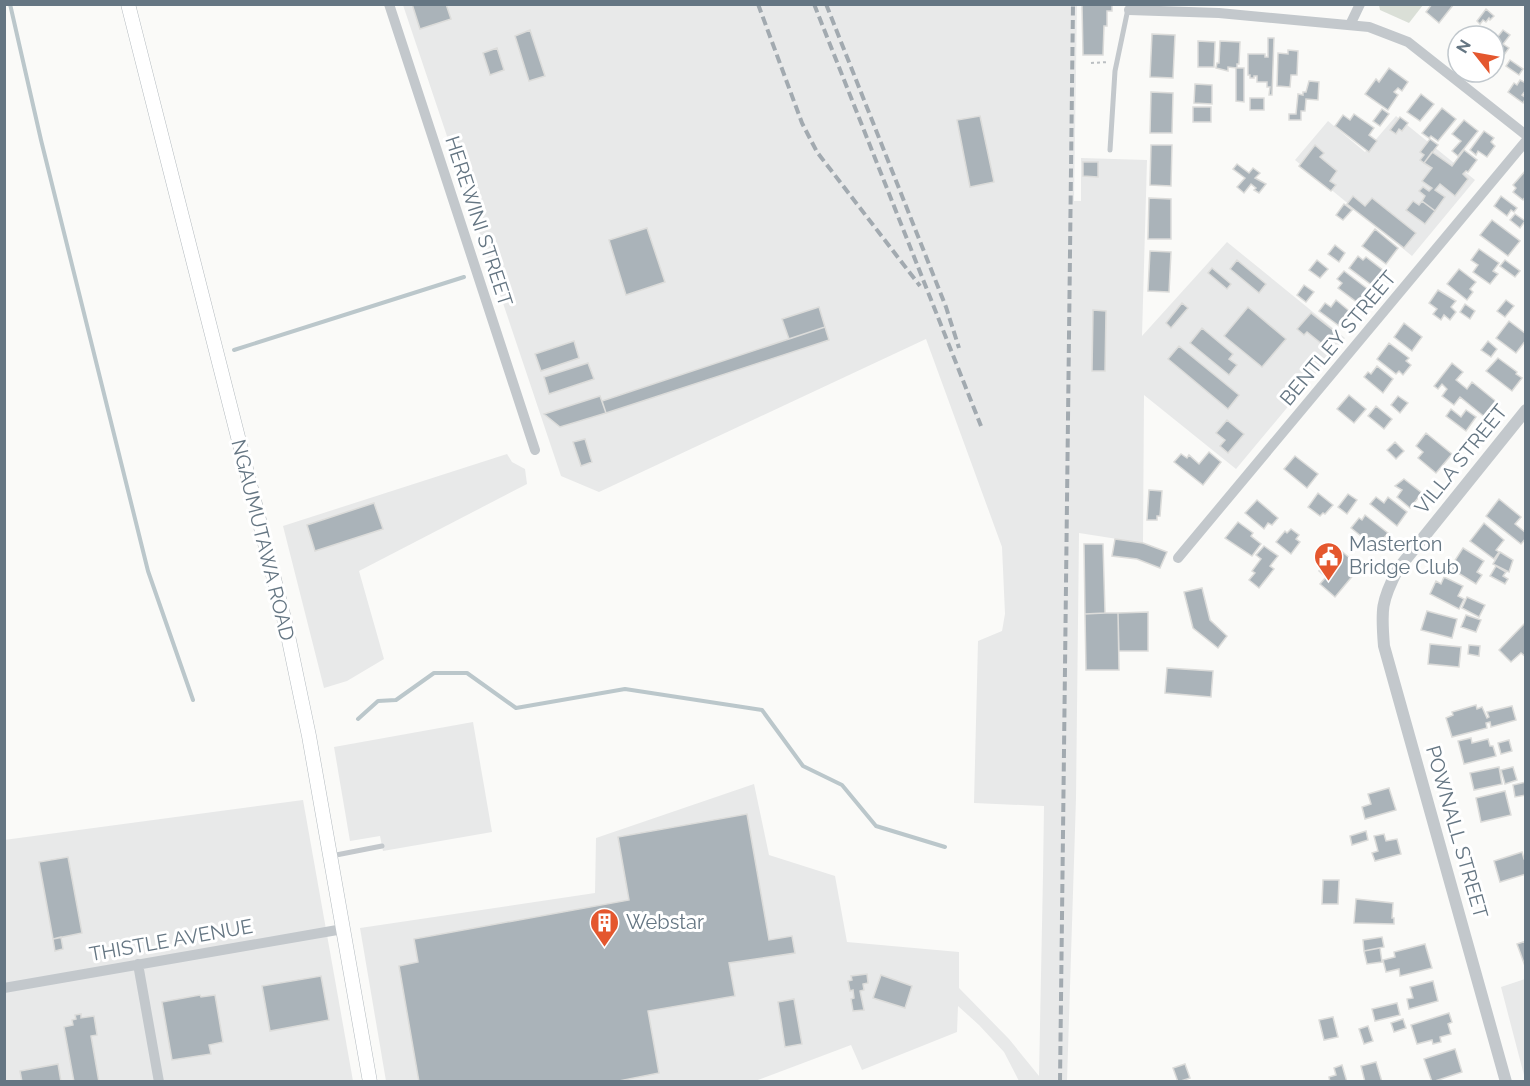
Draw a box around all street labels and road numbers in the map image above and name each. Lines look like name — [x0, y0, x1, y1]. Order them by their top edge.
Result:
street label: HEREWINI STREET — [440, 133, 518, 309]
street label: BENTLEY STREET — [1275, 266, 1401, 410]
street label: VILLA STREET — [1410, 399, 1512, 519]
street label: NGAUMUTAWA ROAD — [226, 437, 300, 643]
street label: POWNALL STREET — [1421, 743, 1493, 921]
street label: THISTLE AVENUE — [87, 914, 255, 966]

